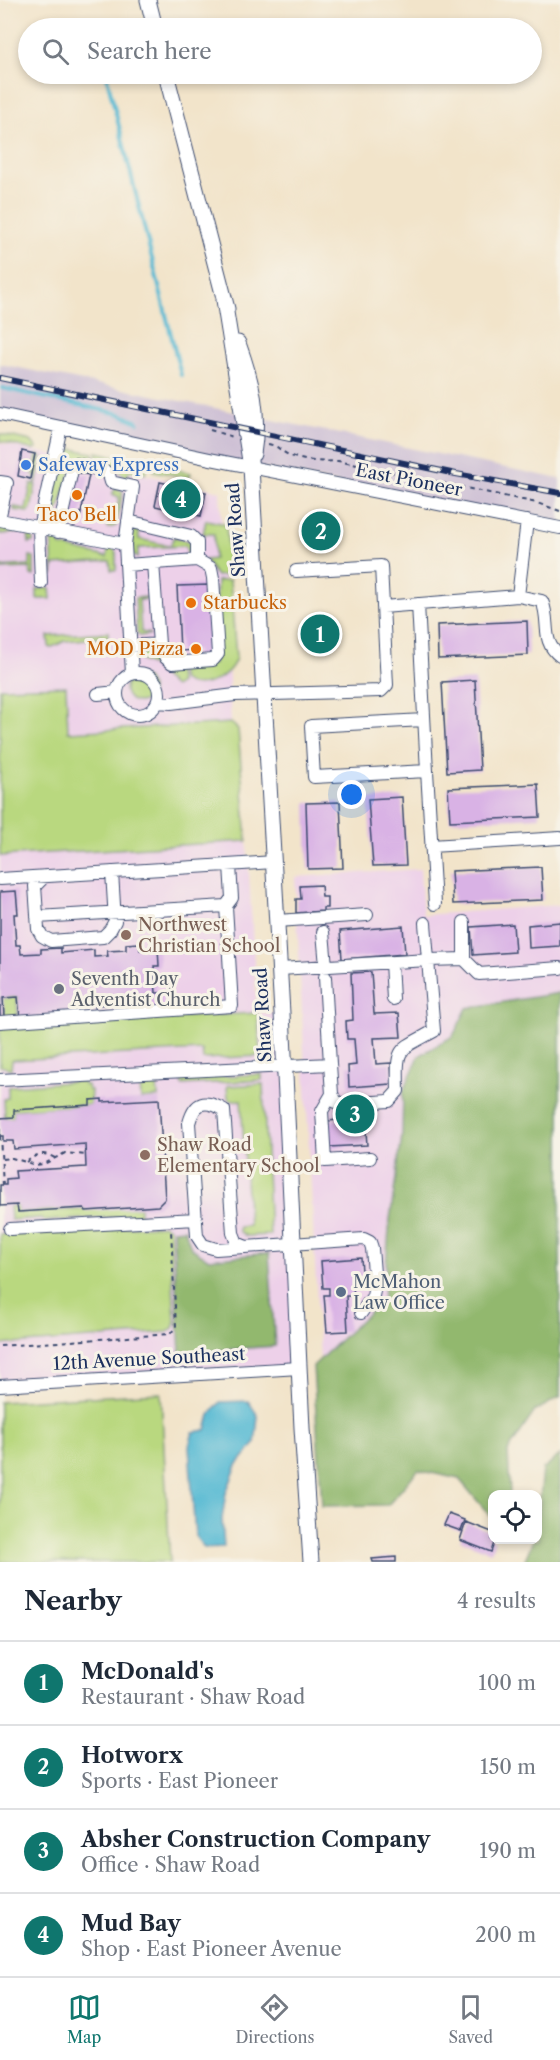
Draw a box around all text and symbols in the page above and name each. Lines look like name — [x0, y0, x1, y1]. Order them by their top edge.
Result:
search box — [18, 18, 542, 84]
icon: search — [39, 35, 72, 68]
text: Search here — [87, 38, 212, 65]
place label: Safeway Express — [38, 454, 179, 476]
marker: Safeway Express — [19, 458, 33, 472]
street label: East Pioneer — [354, 459, 465, 501]
pin: 4 — [162, 476, 201, 522]
street label: Shaw Road — [222, 482, 250, 578]
marker: Taco Bell — [70, 488, 84, 502]
place label: Taco Bell — [37, 504, 117, 526]
pin: 2 — [302, 508, 340, 554]
place label: Starbucks — [203, 592, 287, 614]
marker: Starbucks — [184, 596, 198, 610]
pin: 1 — [300, 612, 340, 656]
place label: MOD Pizza — [86, 638, 184, 660]
marker: MOD Pizza — [189, 642, 203, 656]
your location — [337, 780, 366, 809]
place label: Northwest Christian School — [138, 914, 280, 957]
marker: Northwest Christian School — [119, 928, 133, 942]
street label: Shaw Road — [250, 967, 276, 1063]
place label: Seventh Day Adventist Church — [70, 968, 220, 1011]
marker: Seventh Day Adventist Church — [52, 982, 66, 996]
pin: 3 — [336, 1092, 374, 1136]
place label: Shaw Road Elementary School — [157, 1134, 320, 1177]
marker: Shaw Road Elementary School — [138, 1148, 152, 1162]
place label: McMahon Law Office — [353, 1271, 445, 1314]
marker: McMahon Law Office — [334, 1285, 348, 1299]
street label: 12th Avenue Southeast — [52, 1343, 246, 1375]
map controls — [488, 1490, 542, 1544]
button: locate — [488, 1490, 542, 1544]
text: Nearby — [24, 1585, 122, 1617]
text: 4 results — [457, 1589, 536, 1613]
text: McDonald's — [81, 1658, 214, 1685]
text: 1 — [39, 1671, 48, 1695]
text: 100 m — [478, 1671, 536, 1695]
text: Restaurant · Shaw Road — [81, 1685, 305, 1709]
text: Hotworx — [81, 1742, 183, 1769]
text: 2 — [38, 1755, 49, 1779]
text: 150 m — [480, 1755, 536, 1779]
text: Sports · East Pioneer — [81, 1769, 278, 1793]
text: Absher Construction Company — [81, 1826, 430, 1853]
text: 3 — [38, 1839, 49, 1863]
text: 190 m — [479, 1839, 536, 1863]
text: Office · Shaw Road — [81, 1853, 260, 1877]
text: Mud Bay — [81, 1910, 181, 1937]
text: 4 — [38, 1923, 49, 1947]
text: 200 m — [475, 1923, 536, 1947]
text: Shop · East Pioneer Avenue — [81, 1937, 342, 1961]
tab: Map — [67, 1991, 101, 2047]
tab: Directions — [235, 1991, 314, 2047]
tab: Saved — [449, 1991, 493, 2047]

